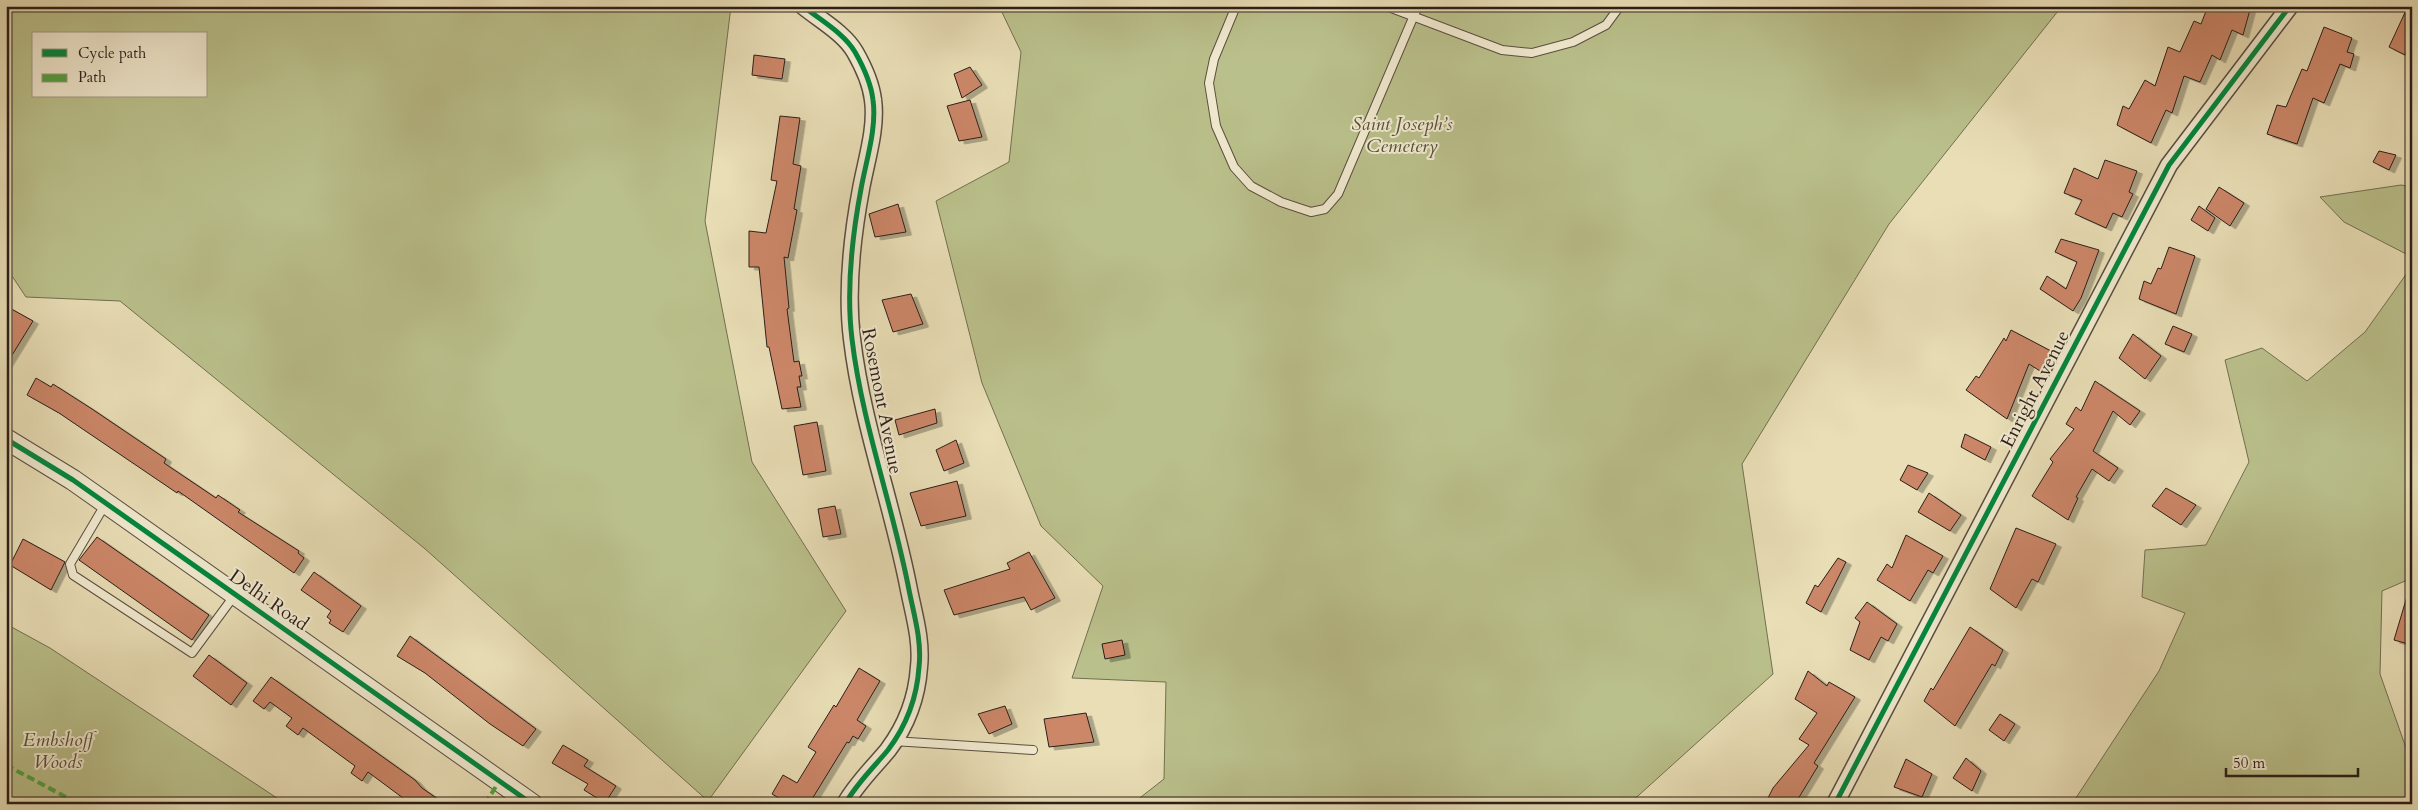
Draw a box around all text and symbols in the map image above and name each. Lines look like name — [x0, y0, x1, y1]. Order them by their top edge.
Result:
legend — [32, 32, 208, 98]
text: Cycle path — [78, 43, 147, 63]
text: Path — [78, 67, 107, 87]
park label: Saint Joseph’s Cemetery — [1351, 111, 1453, 159]
street label: Rosemont Avenue — [855, 326, 909, 476]
street label: Enright Avenue — [1994, 326, 2076, 452]
street label: Delhi Road — [224, 563, 314, 637]
park label: Embshoff Woods — [23, 727, 98, 775]
scale bar — [2226, 745, 2358, 777]
text: 50 m — [2233, 753, 2265, 773]

